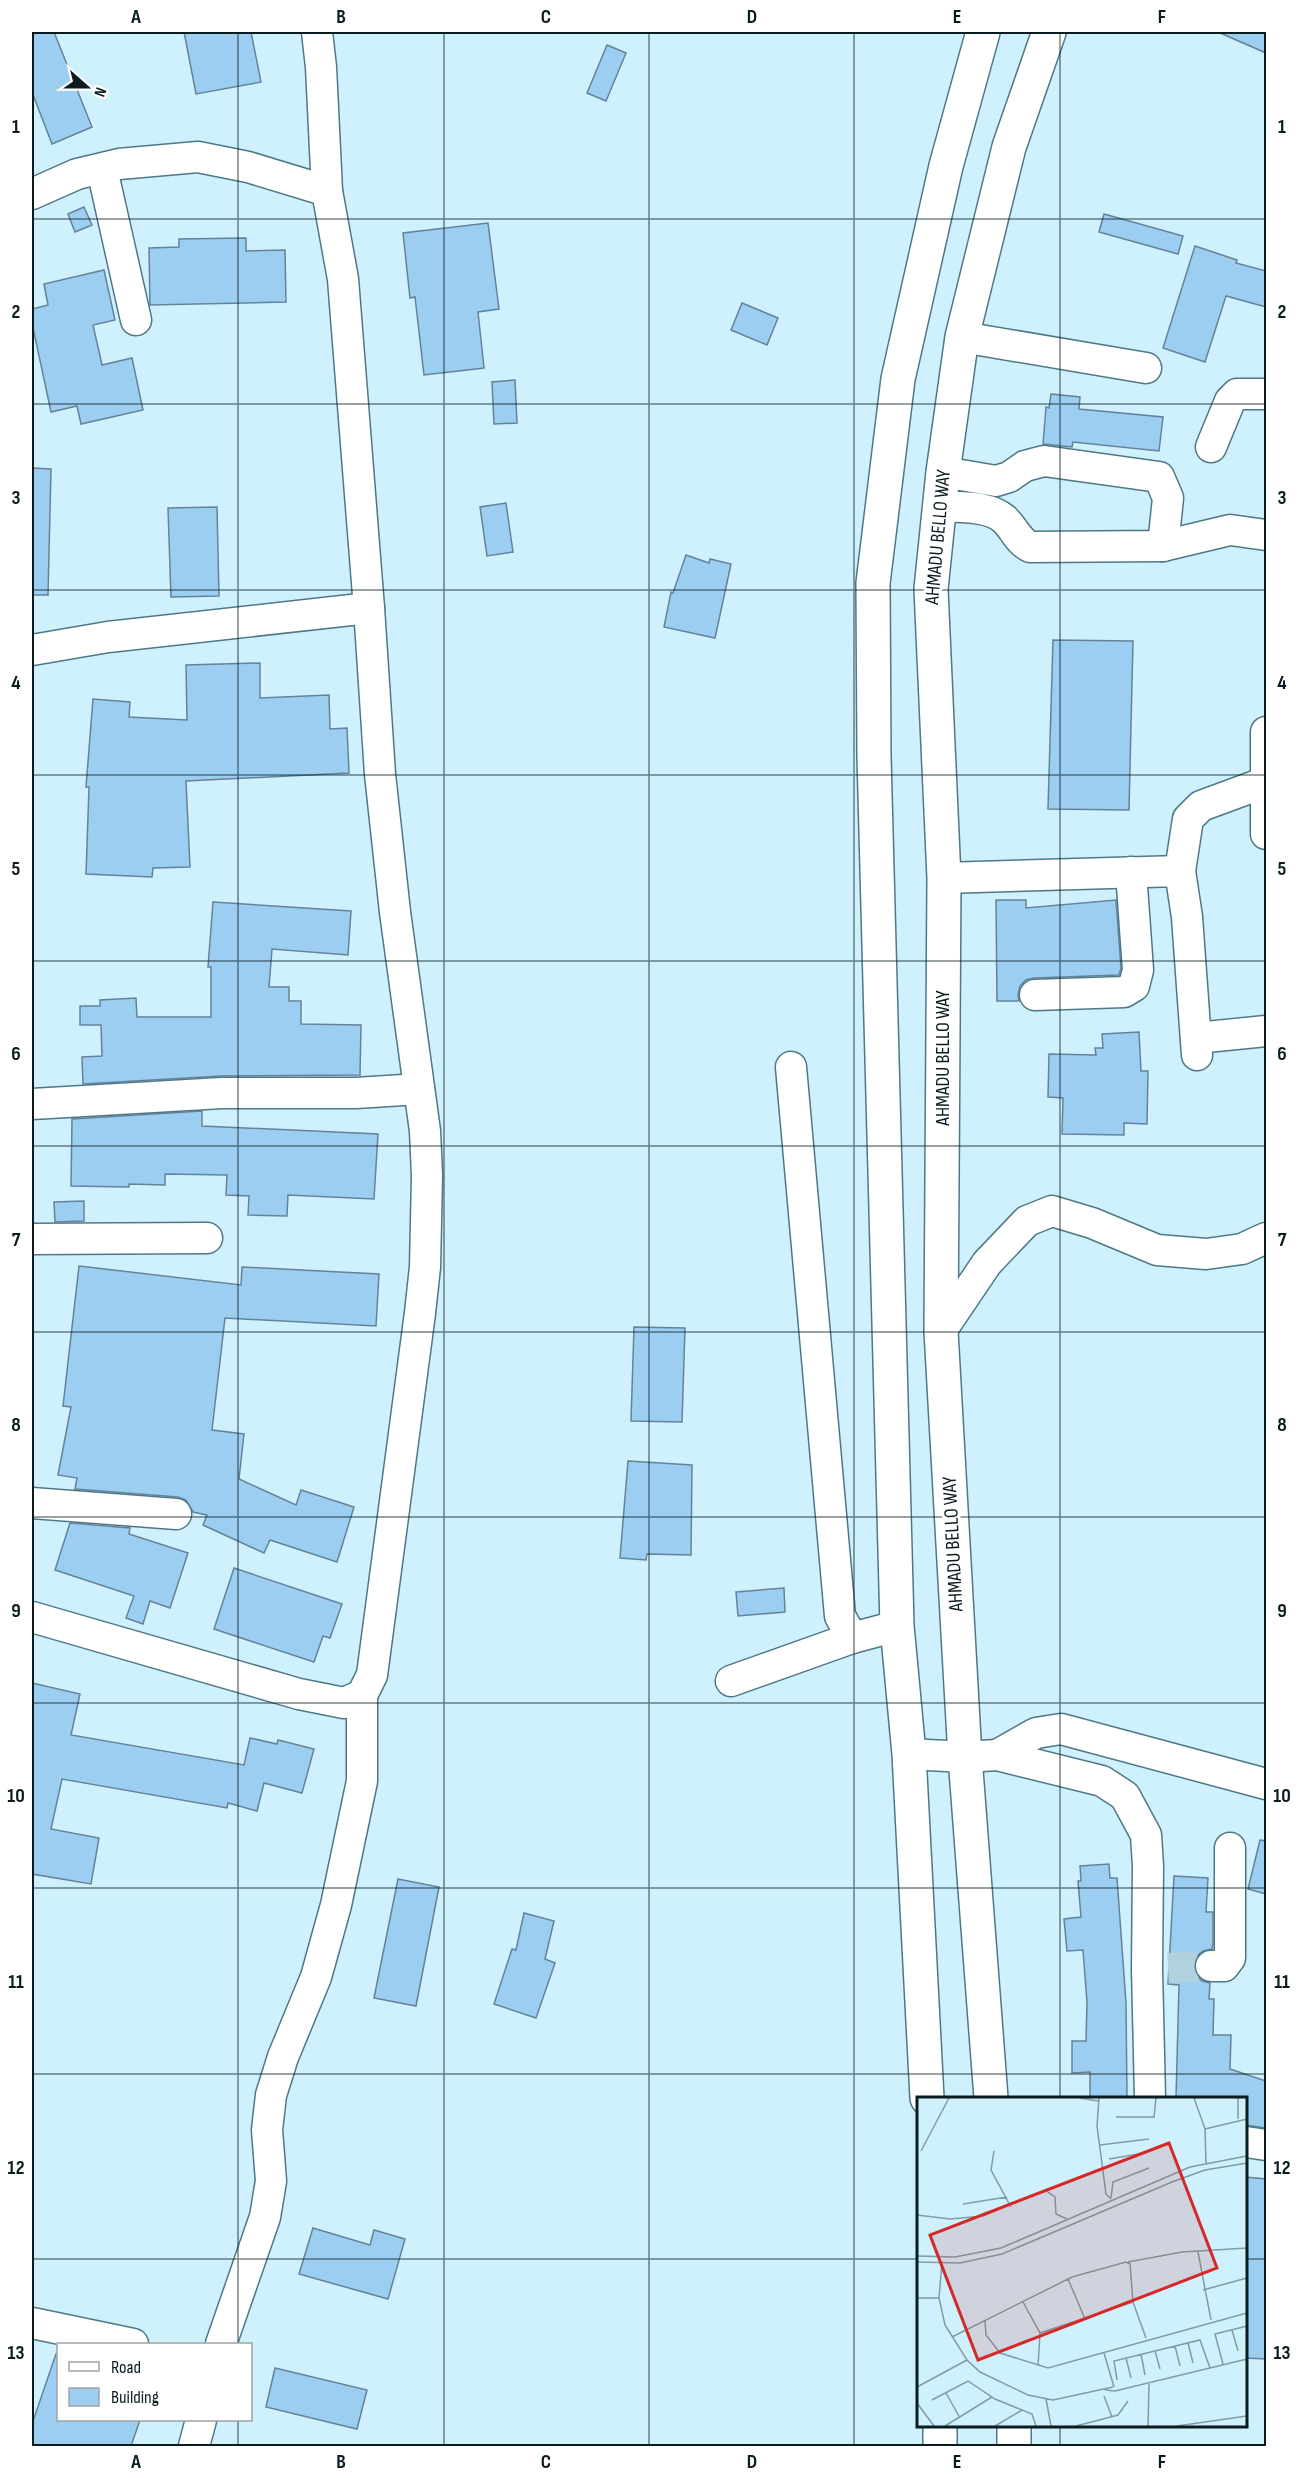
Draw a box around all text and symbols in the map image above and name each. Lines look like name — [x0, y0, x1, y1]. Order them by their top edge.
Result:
text: A — [130, 5, 141, 29]
text: B — [336, 5, 346, 29]
text: C — [541, 5, 551, 29]
text: D — [747, 5, 757, 29]
text: E — [953, 5, 961, 29]
text: F — [1158, 5, 1166, 29]
north arrow — [57, 57, 117, 117]
text: N — [89, 84, 110, 99]
text: 1 — [12, 115, 20, 139]
text: 1 — [1278, 115, 1286, 139]
text: 2 — [12, 300, 20, 324]
text: 2 — [1278, 300, 1286, 324]
street label: AHMADU BELLO WAY — [920, 468, 956, 606]
text: 3 — [12, 486, 21, 510]
text: 3 — [1278, 486, 1287, 510]
text: 4 — [11, 671, 21, 695]
text: 4 — [1277, 671, 1287, 695]
text: 5 — [12, 857, 21, 881]
text: 5 — [1278, 857, 1287, 881]
street label: AHMADU BELLO WAY — [931, 990, 955, 1127]
text: 6 — [11, 1042, 21, 1066]
text: 6 — [1277, 1042, 1287, 1066]
text: 7 — [12, 1228, 21, 1252]
text: 7 — [1278, 1228, 1287, 1252]
text: 8 — [11, 1413, 21, 1437]
text: 8 — [1277, 1413, 1287, 1437]
street label: AHMADU BELLO WAY — [937, 1475, 969, 1613]
text: 9 — [11, 1599, 21, 1623]
text: 9 — [1277, 1599, 1287, 1623]
text: 10 — [7, 1784, 25, 1808]
text: 10 — [1273, 1784, 1291, 1808]
text: 11 — [8, 1970, 24, 1994]
text: 11 — [1274, 1970, 1290, 1994]
inset map — [917, 2097, 1247, 2427]
text: 12 — [8, 2156, 24, 2180]
text: 12 — [1274, 2156, 1290, 2180]
text: 13 — [8, 2341, 24, 2365]
text: 13 — [1274, 2341, 1290, 2365]
legend — [57, 2343, 252, 2421]
text: Road — [111, 2357, 141, 2378]
text: Building — [111, 2387, 159, 2408]
text: A — [130, 2450, 141, 2474]
text: B — [336, 2450, 346, 2474]
text: C — [541, 2450, 551, 2474]
text: D — [747, 2450, 757, 2474]
text: E — [953, 2450, 961, 2474]
text: F — [1158, 2450, 1166, 2474]

